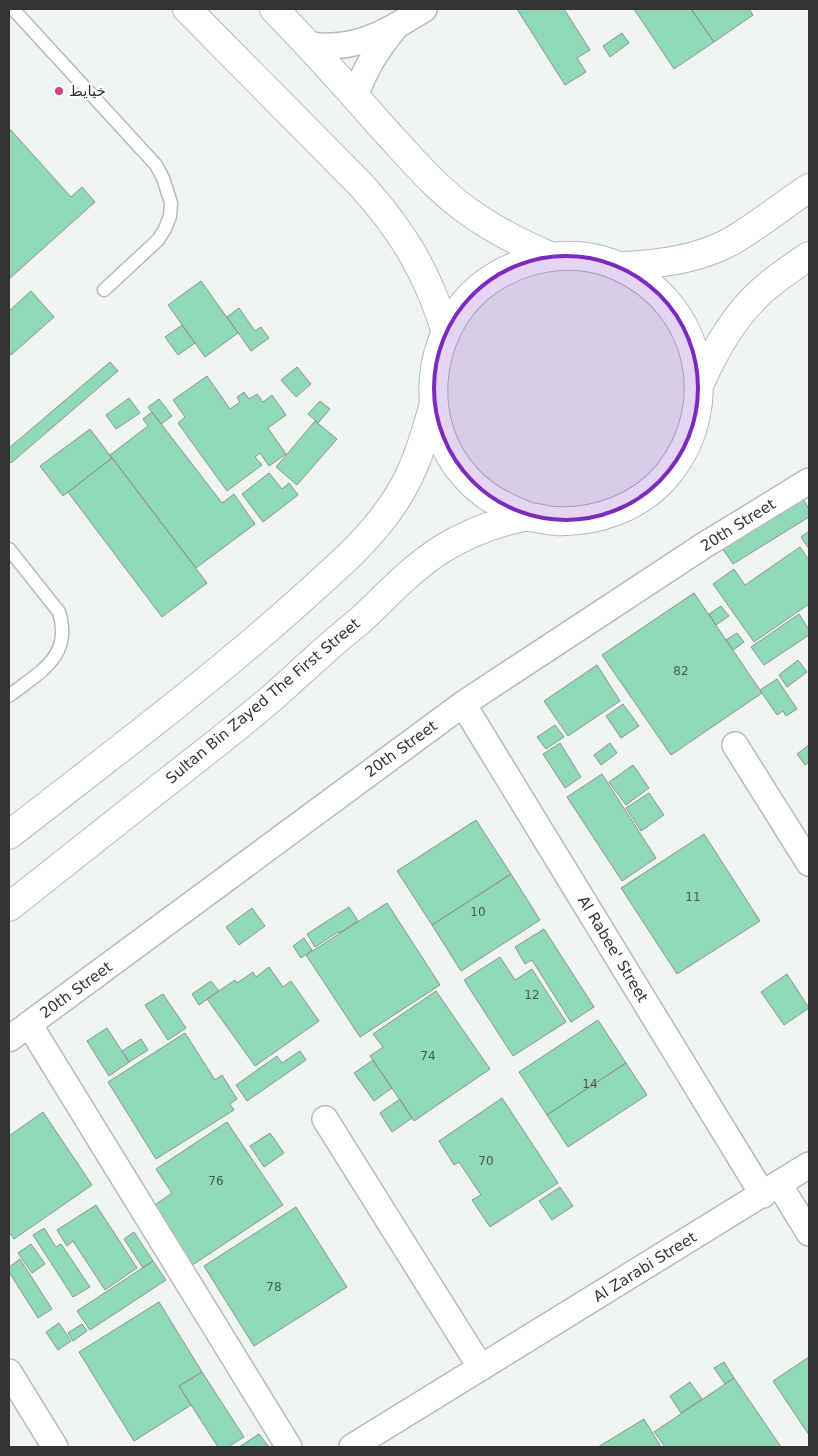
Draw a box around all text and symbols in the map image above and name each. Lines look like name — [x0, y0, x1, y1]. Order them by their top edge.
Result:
place label: خيايط — [69, 82, 106, 100]
marker: خيايط — [53, 85, 65, 97]
street label: 20th Street — [697, 495, 779, 555]
street label: Sultan Bin Zayed The First Street — [162, 614, 364, 788]
house number: 82 — [673, 664, 689, 678]
street label: 20th Street — [361, 717, 441, 781]
house number: 11 — [685, 890, 701, 904]
street label: Al Rabee' Street — [574, 893, 652, 1006]
house number: 10 — [470, 905, 486, 919]
street label: 20th Street — [36, 958, 116, 1022]
house number: 12 — [524, 988, 540, 1002]
house number: 74 — [420, 1049, 436, 1063]
house number: 14 — [582, 1077, 598, 1091]
house number: 70 — [478, 1154, 494, 1168]
house number: 76 — [208, 1174, 224, 1188]
street label: Al Zarabi Street — [590, 1228, 700, 1306]
house number: 78 — [266, 1280, 282, 1294]

